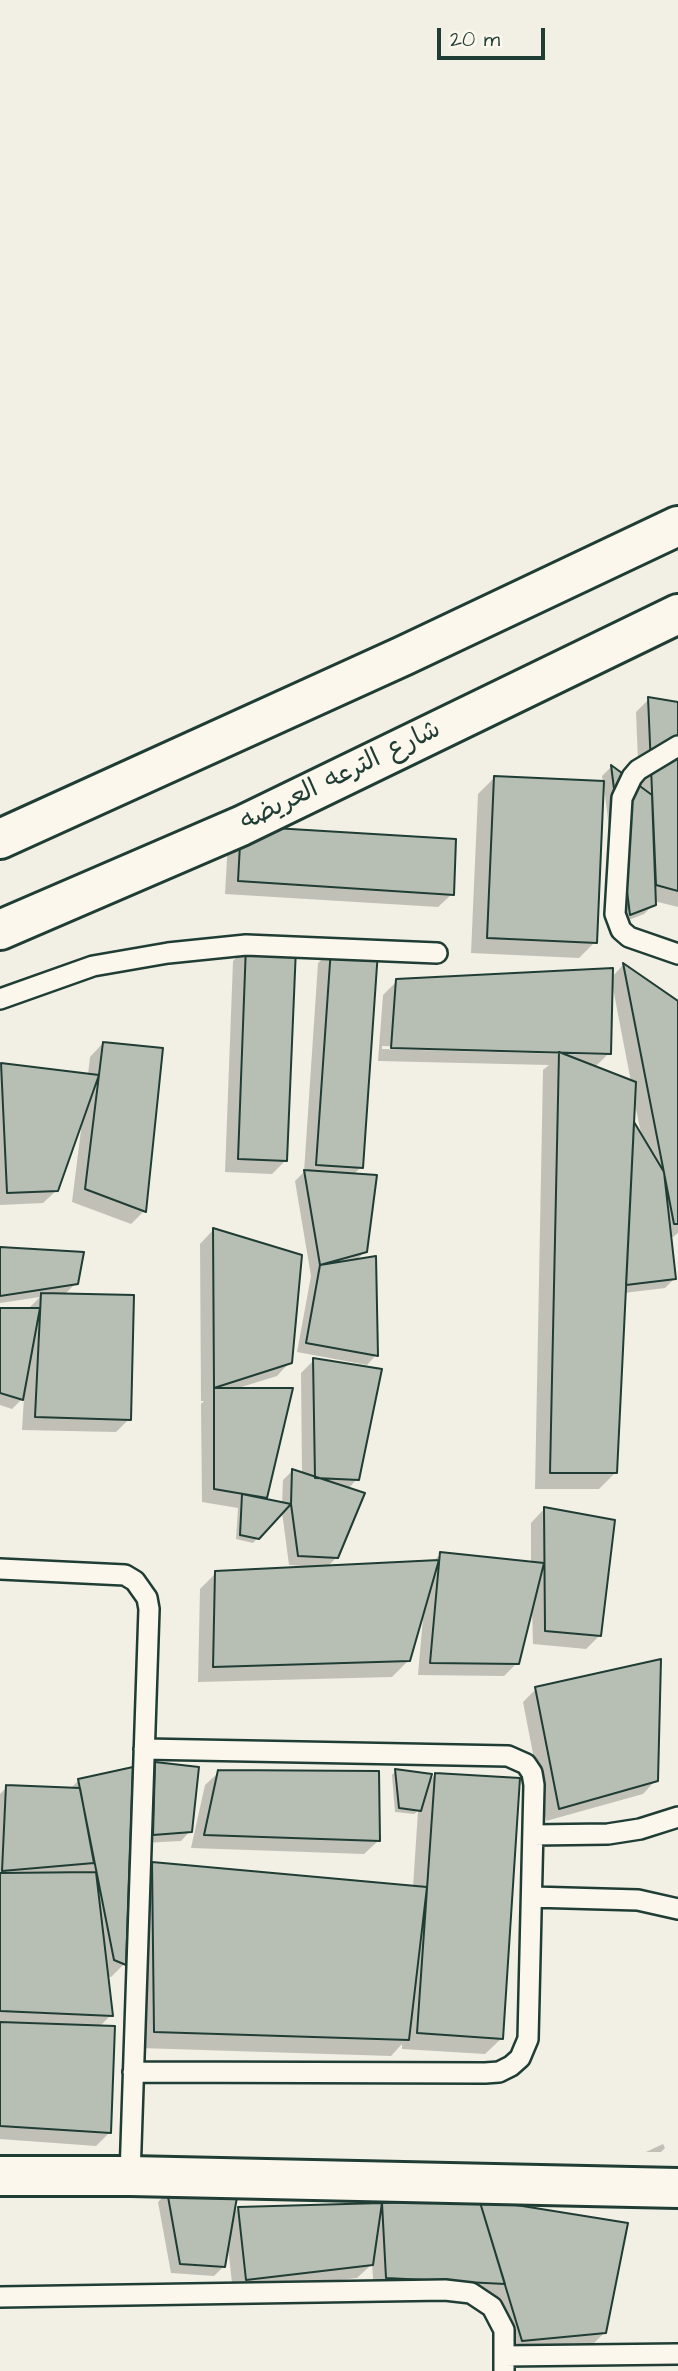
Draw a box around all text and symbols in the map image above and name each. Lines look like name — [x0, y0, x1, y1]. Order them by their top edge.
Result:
scale bar — [440, 14, 548, 58]
text: 20 m — [450, 25, 500, 54]
street label: شارع الترعه العريضه — [236, 715, 446, 839]

